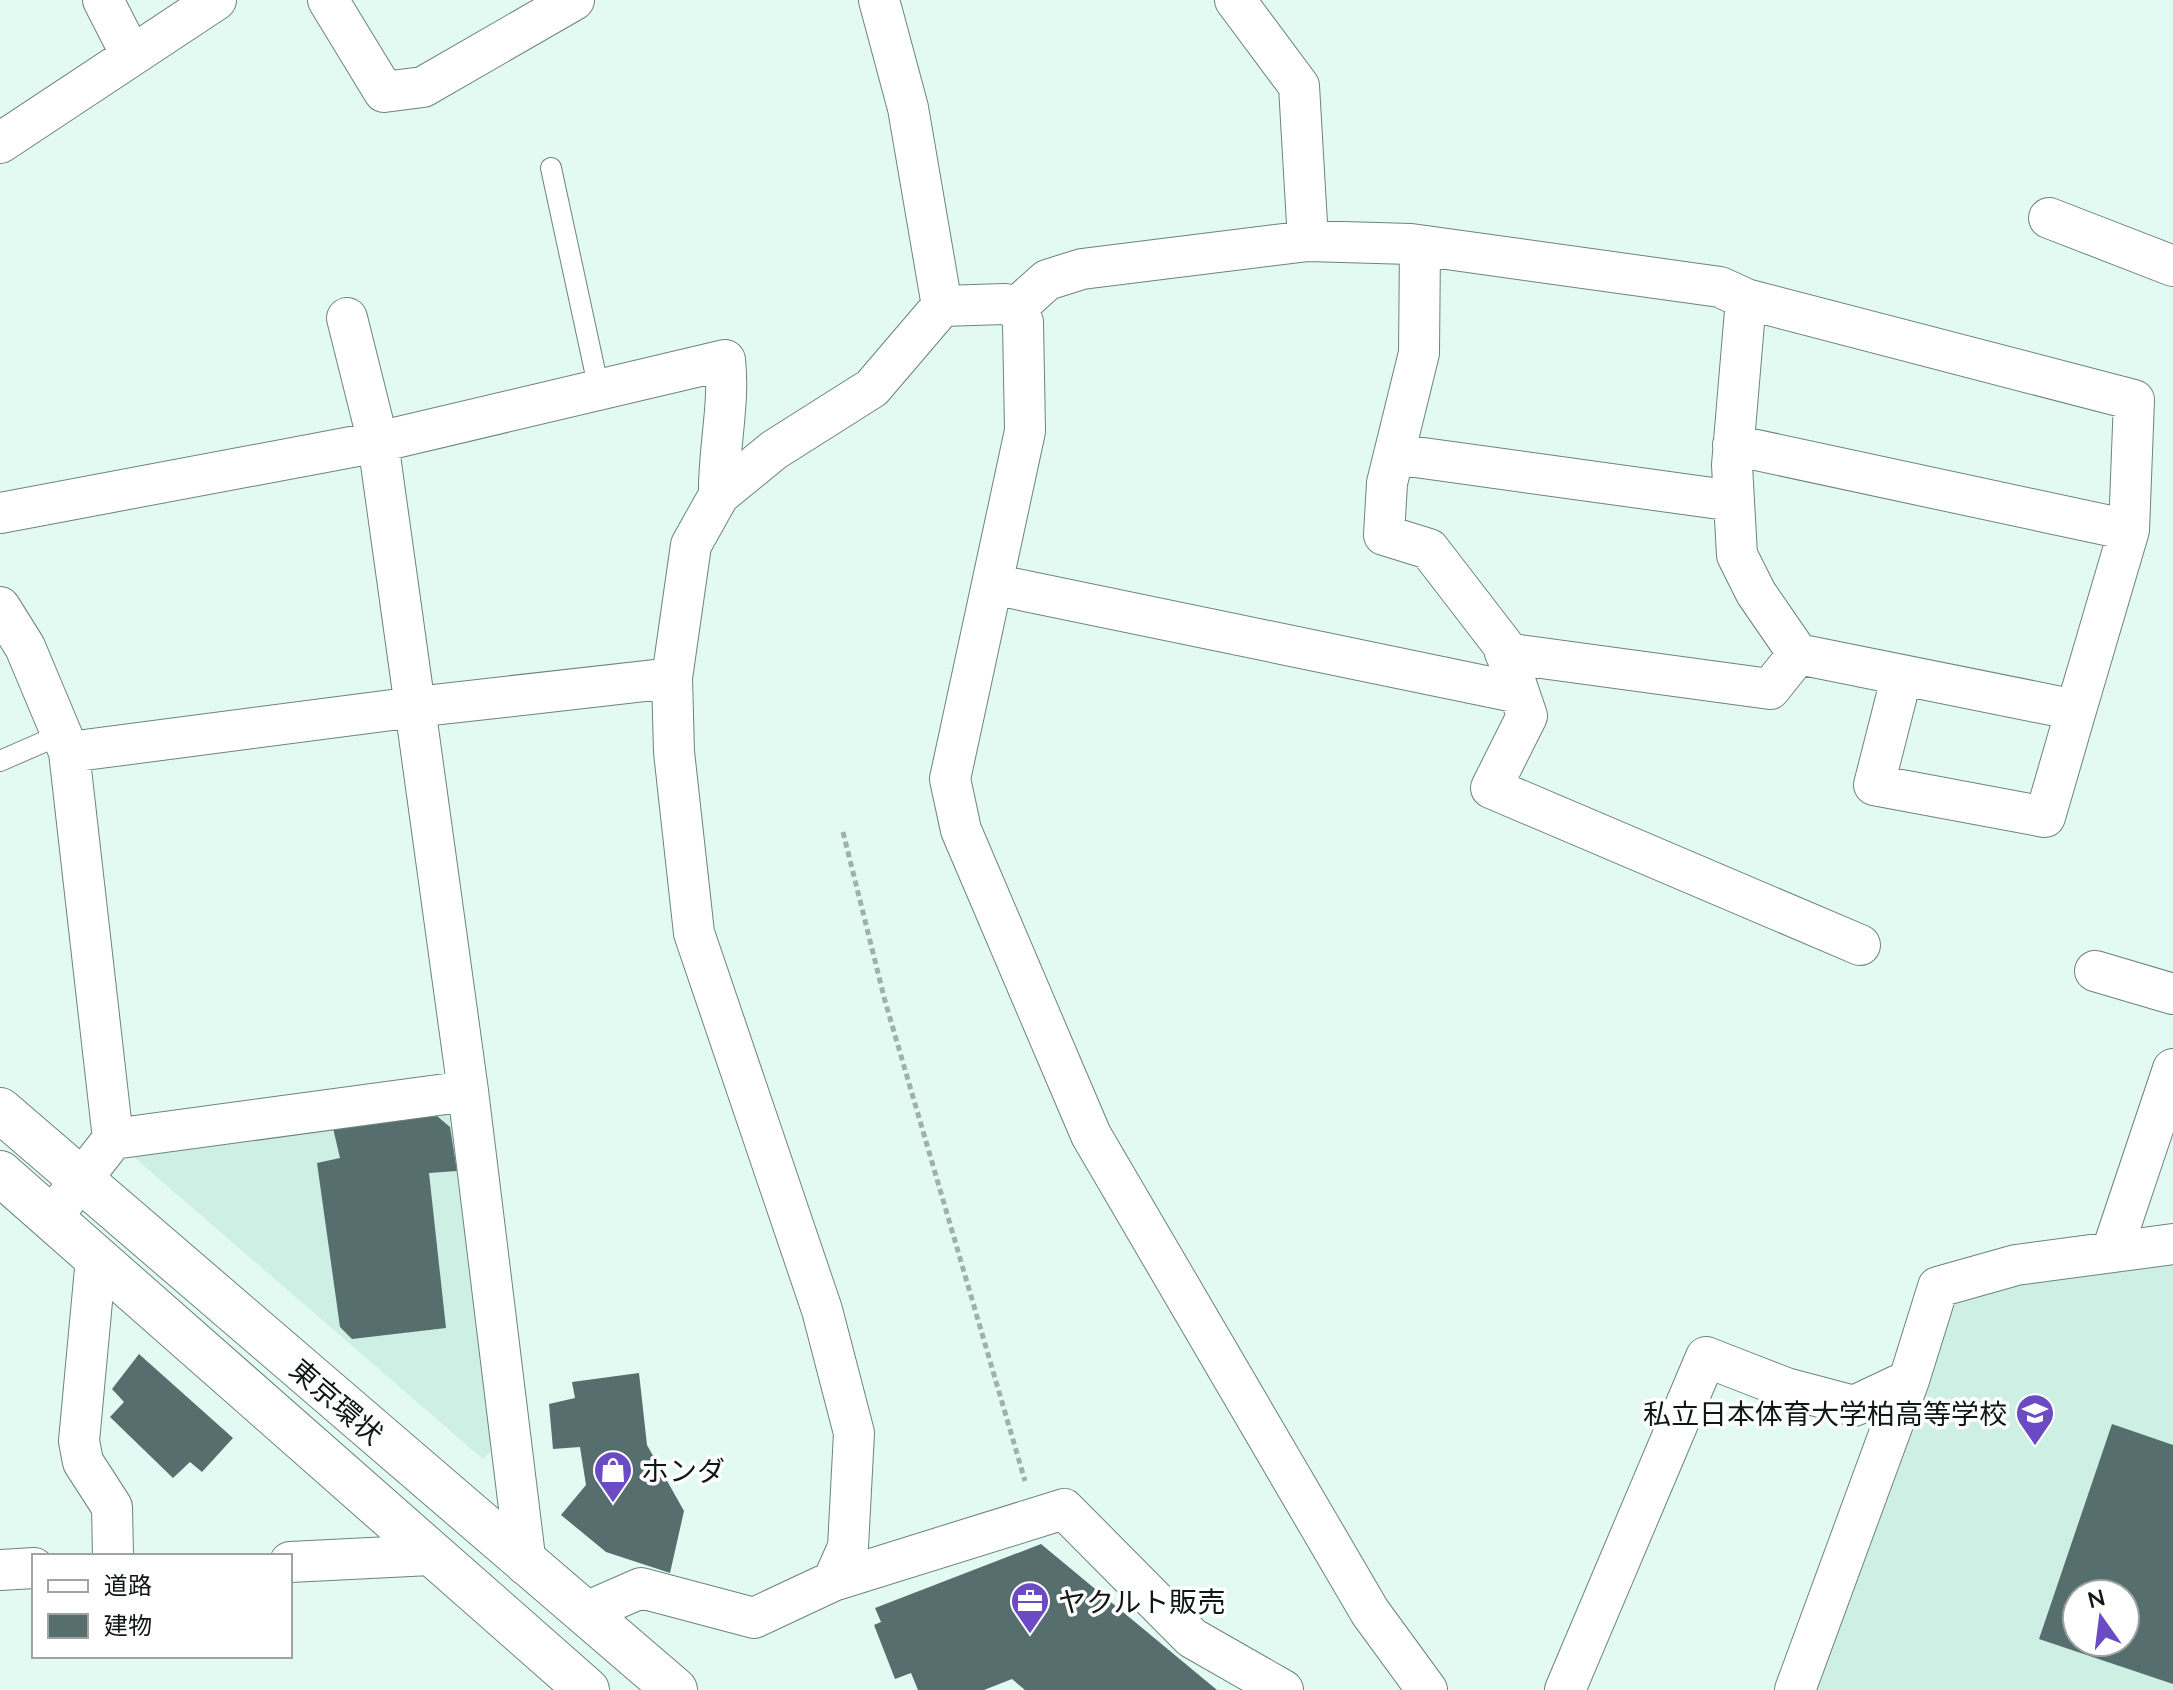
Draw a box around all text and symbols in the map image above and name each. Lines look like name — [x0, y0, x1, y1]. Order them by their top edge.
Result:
street label: 東京環状 — [284, 1351, 390, 1451]
school or university icon: 私立日本体育大学柏高等学校 — [2014, 1392, 2056, 1447]
place label: 私立日本体育大学柏高等学校 — [1643, 1396, 2007, 1430]
shop icon: ホンダ — [592, 1449, 634, 1504]
place label: ホンダ — [641, 1453, 725, 1487]
legend — [32, 1554, 292, 1658]
text: 道路 — [104, 1570, 152, 1599]
north arrow — [2061, 1578, 2141, 1658]
office icon: ヤクルト販売 — [1009, 1580, 1051, 1635]
text: N — [2085, 1583, 2108, 1613]
place label: ヤクルト販売 — [1058, 1584, 1225, 1618]
text: 建物 — [104, 1610, 152, 1639]

